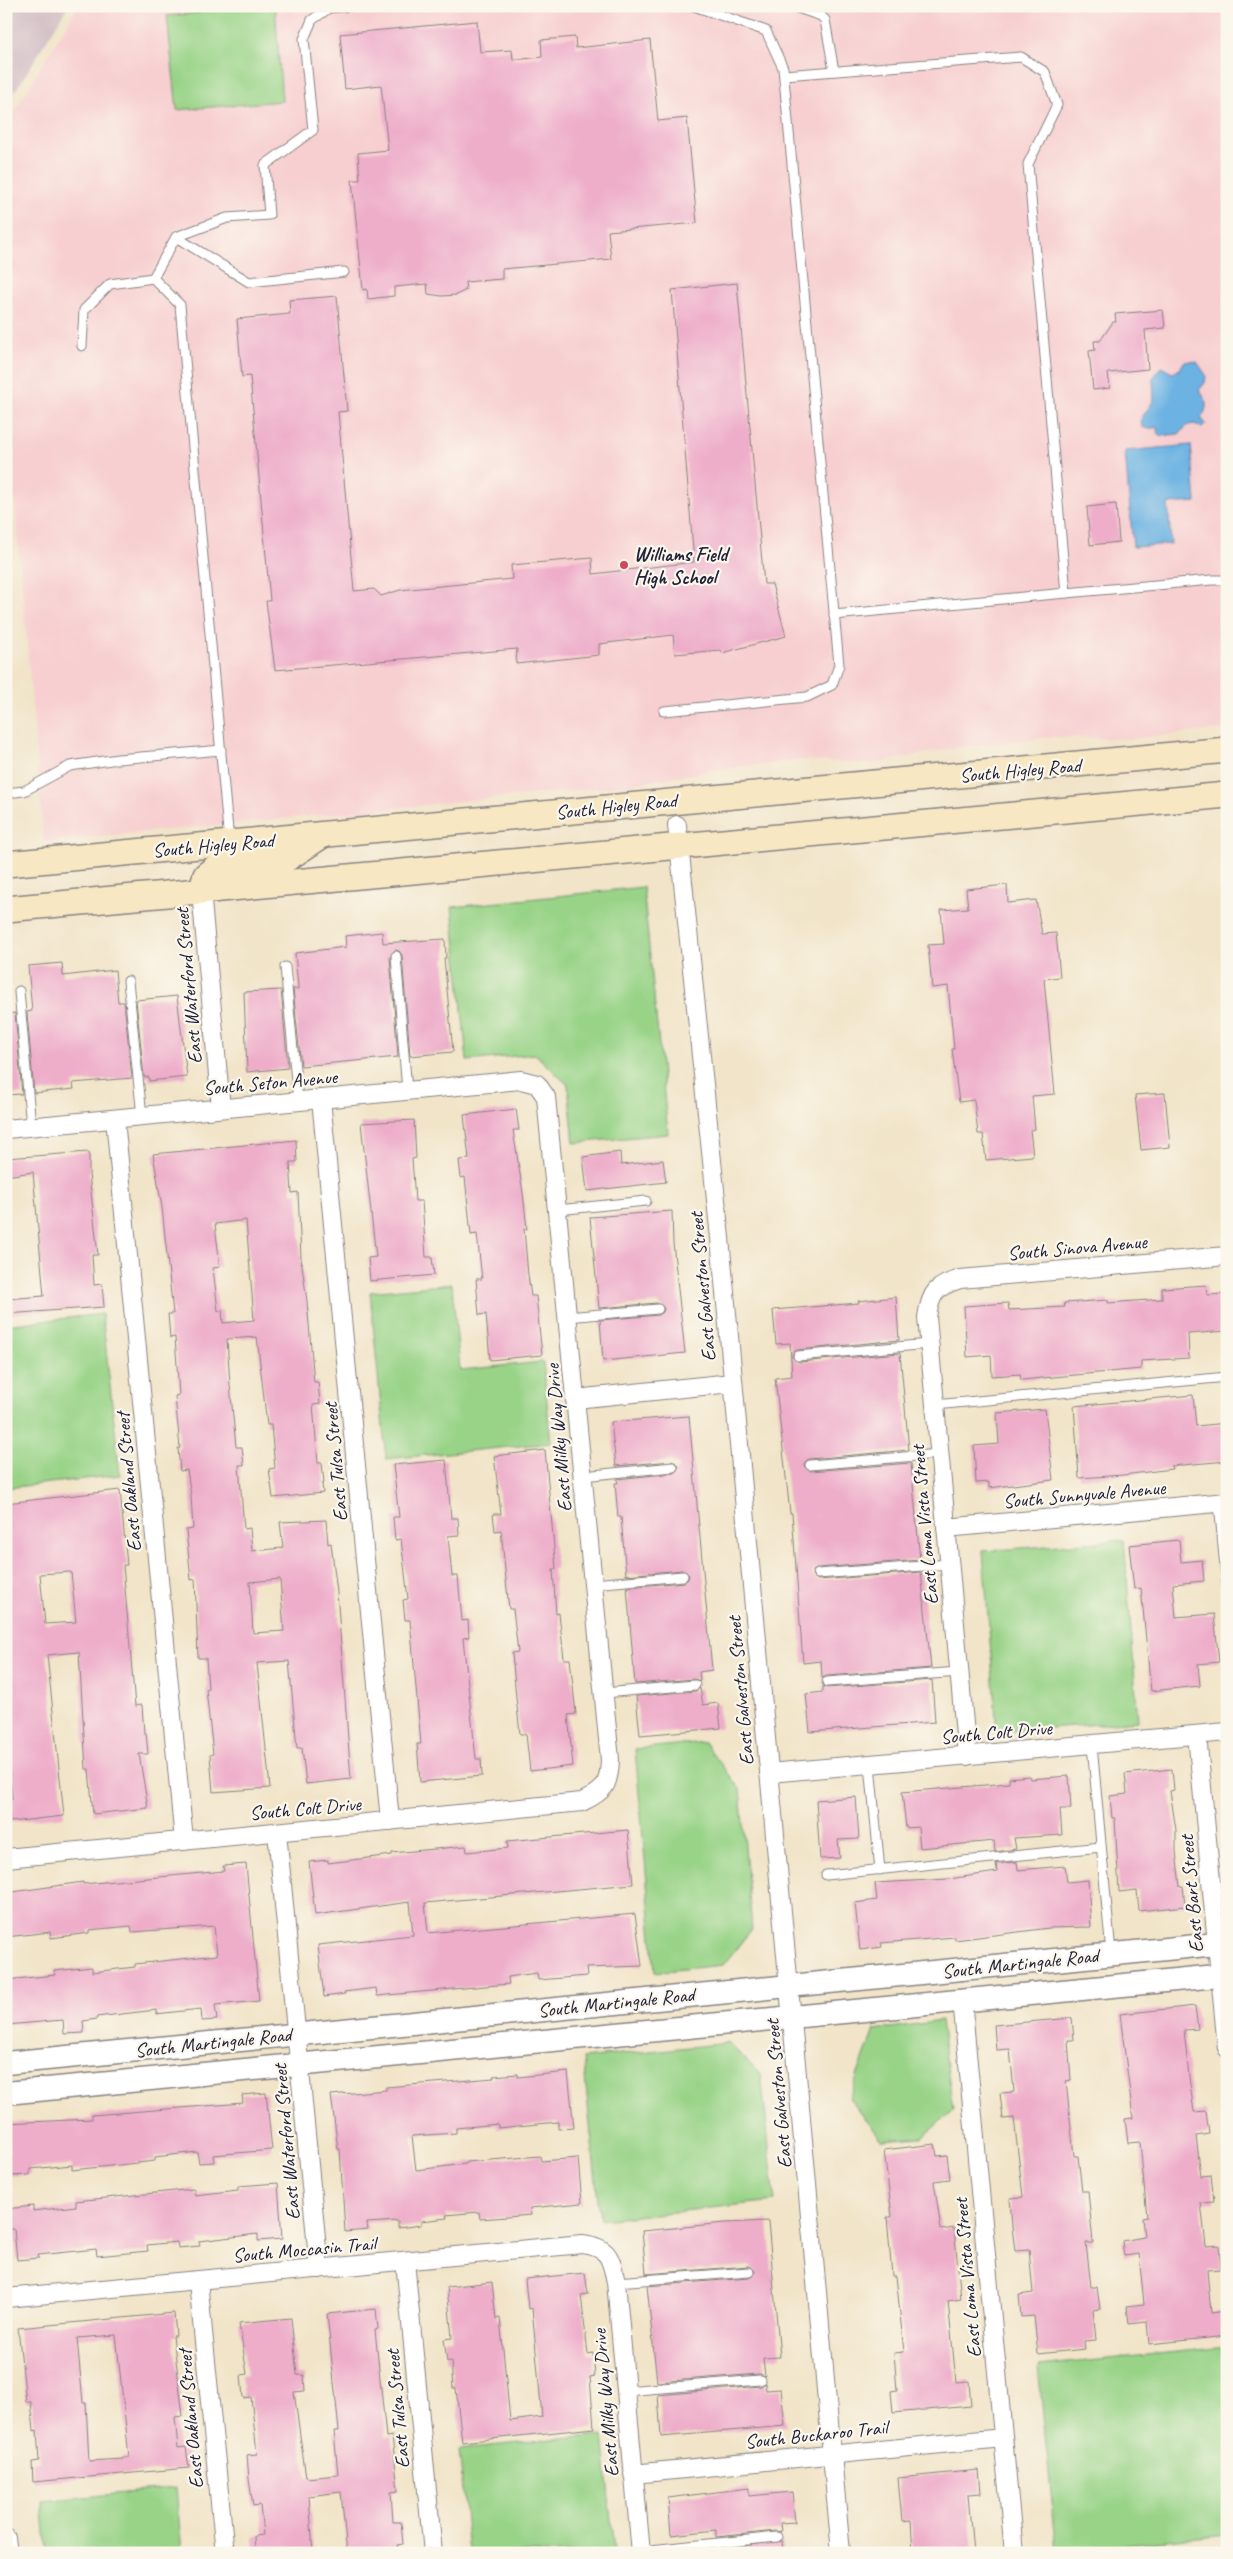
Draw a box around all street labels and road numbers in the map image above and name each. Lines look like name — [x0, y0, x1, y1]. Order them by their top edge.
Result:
street label: South Higley Road — [958, 752, 1085, 788]
street label: South Higley Road — [554, 787, 681, 825]
street label: South Higley Road — [151, 827, 278, 863]
street label: East Waterford Street — [169, 905, 208, 1065]
street label: South Seton Avenue — [202, 1064, 340, 1101]
street label: East Galveston Street — [683, 1209, 721, 1362]
street label: South Sinova Avenue — [1006, 1229, 1149, 1266]
street label: East Milky Way Drive — [539, 1362, 577, 1513]
street label: East Tulsa Street — [318, 1399, 353, 1522]
street label: East Oakland Street — [110, 1408, 147, 1553]
street label: East Loma Vista Street — [905, 1442, 944, 1606]
street label: South Sunnyvale Avenue — [1002, 1475, 1168, 1514]
street label: East Galveston Street — [721, 1613, 759, 1766]
street label: South Colt Drive — [939, 1715, 1054, 1750]
street label: South Colt Drive — [248, 1791, 363, 1826]
street label: East Bart Street — [1174, 1832, 1209, 1954]
street label: South Martingale Road — [941, 1943, 1103, 1984]
street label: South Martingale Road — [537, 1982, 699, 2023]
street label: East Galveston Street — [759, 2016, 797, 2169]
street label: South Martingale Road — [134, 2022, 296, 2063]
street label: East Waterford Street — [267, 2061, 306, 2221]
street label: East Loma Vista Street — [948, 2195, 987, 2359]
street label: South Moccasin Trail — [231, 2230, 380, 2268]
street label: East Milky Way Drive — [586, 2327, 624, 2478]
street label: East Oakland Street — [172, 2345, 209, 2490]
street label: East Tulsa Street — [380, 2346, 415, 2469]
street label: South Buckaroo Trail — [744, 2414, 892, 2454]

